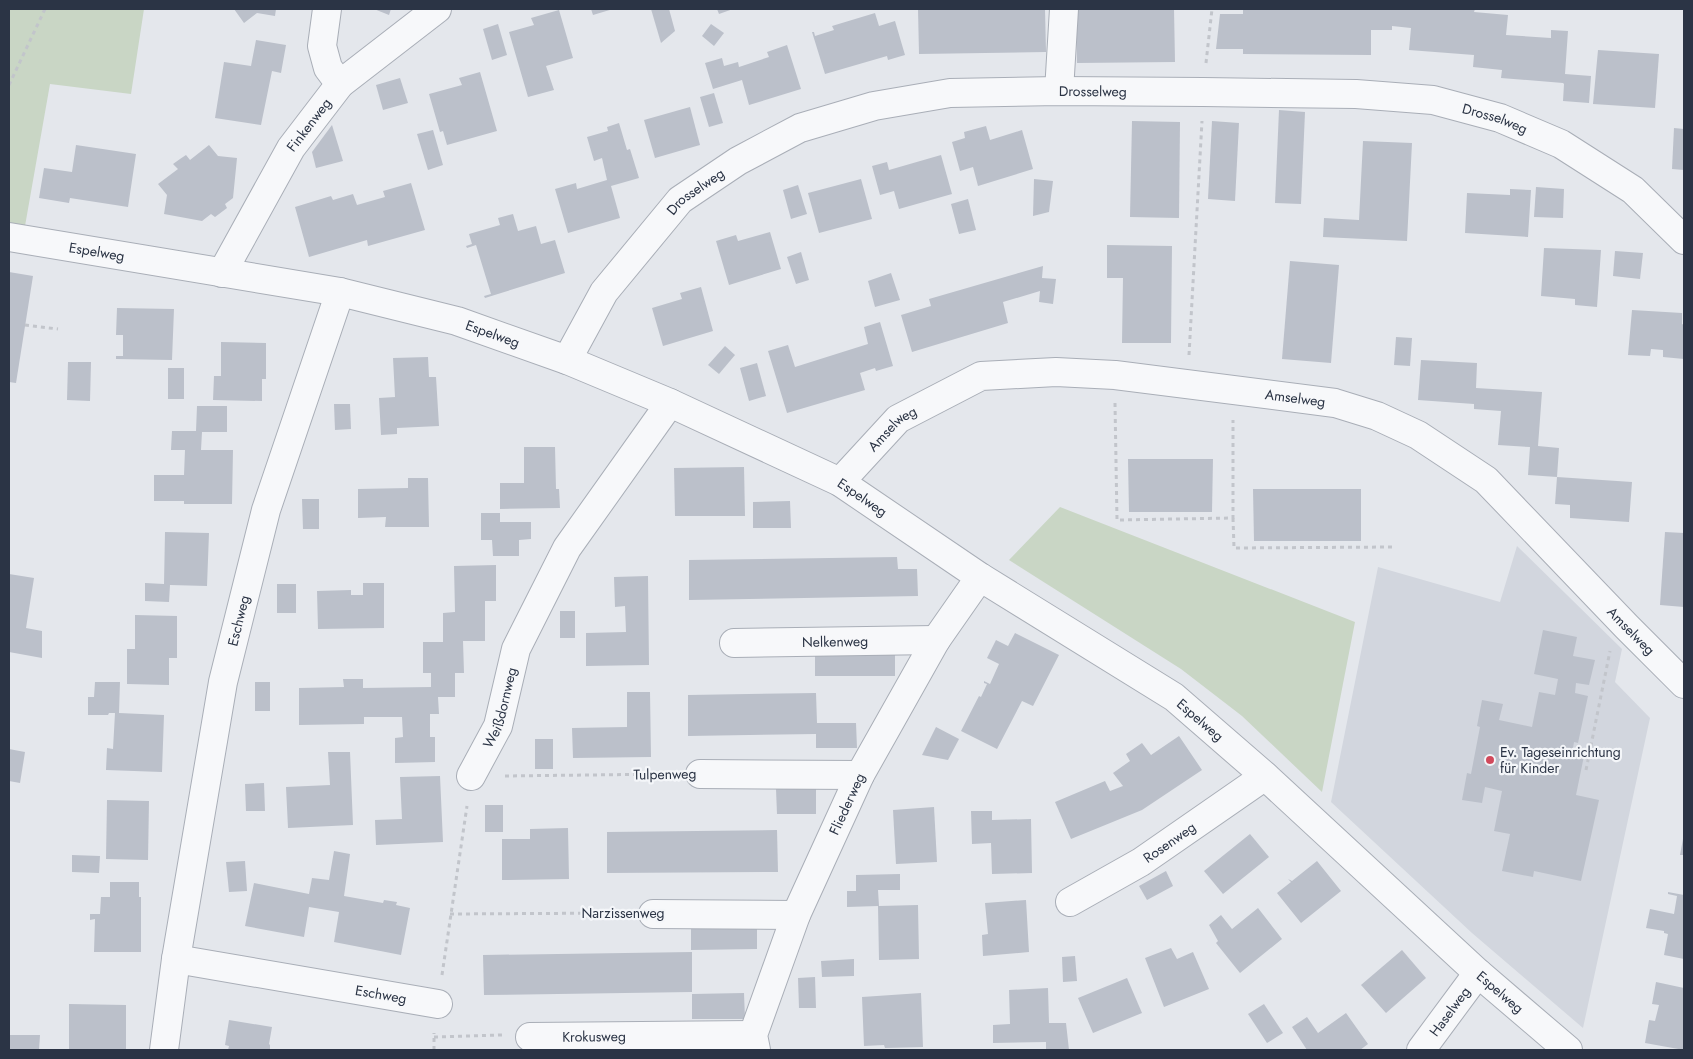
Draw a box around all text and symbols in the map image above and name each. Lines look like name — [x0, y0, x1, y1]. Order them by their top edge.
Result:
street label: Drosselweg — [1059, 81, 1127, 101]
street label: Finkenweg — [282, 94, 336, 156]
street label: Drosselweg — [1460, 98, 1531, 139]
street label: Drosselweg — [662, 163, 728, 219]
street label: Espelweg — [67, 237, 126, 266]
street label: Espelweg — [463, 315, 523, 353]
street label: Amselweg — [1264, 384, 1327, 412]
street label: Amselweg — [863, 401, 920, 456]
street label: Espelweg — [834, 473, 891, 521]
street label: Eschweg — [222, 593, 254, 648]
street label: Amselweg — [1603, 602, 1659, 659]
street label: Nelkenweg — [802, 631, 868, 652]
street label: Weißdornweg — [478, 665, 521, 752]
street label: Espelweg — [1172, 694, 1228, 746]
place label: Ev. Tageseinrichtung für Kinder — [1500, 742, 1621, 778]
marker: Ev. Tageseinrichtung für Kinder — [1484, 754, 1496, 766]
street label: Tulpenweg — [633, 763, 697, 785]
street label: Fliederweg — [824, 770, 870, 838]
street label: Rosenweg — [1139, 817, 1200, 868]
street label: Narzissenweg — [581, 903, 665, 923]
street label: Espelweg — [1472, 966, 1528, 1018]
street label: Eschweg — [354, 980, 408, 1008]
street label: Haselweg — [1424, 982, 1475, 1040]
street label: Krokusweg — [562, 1026, 626, 1047]

